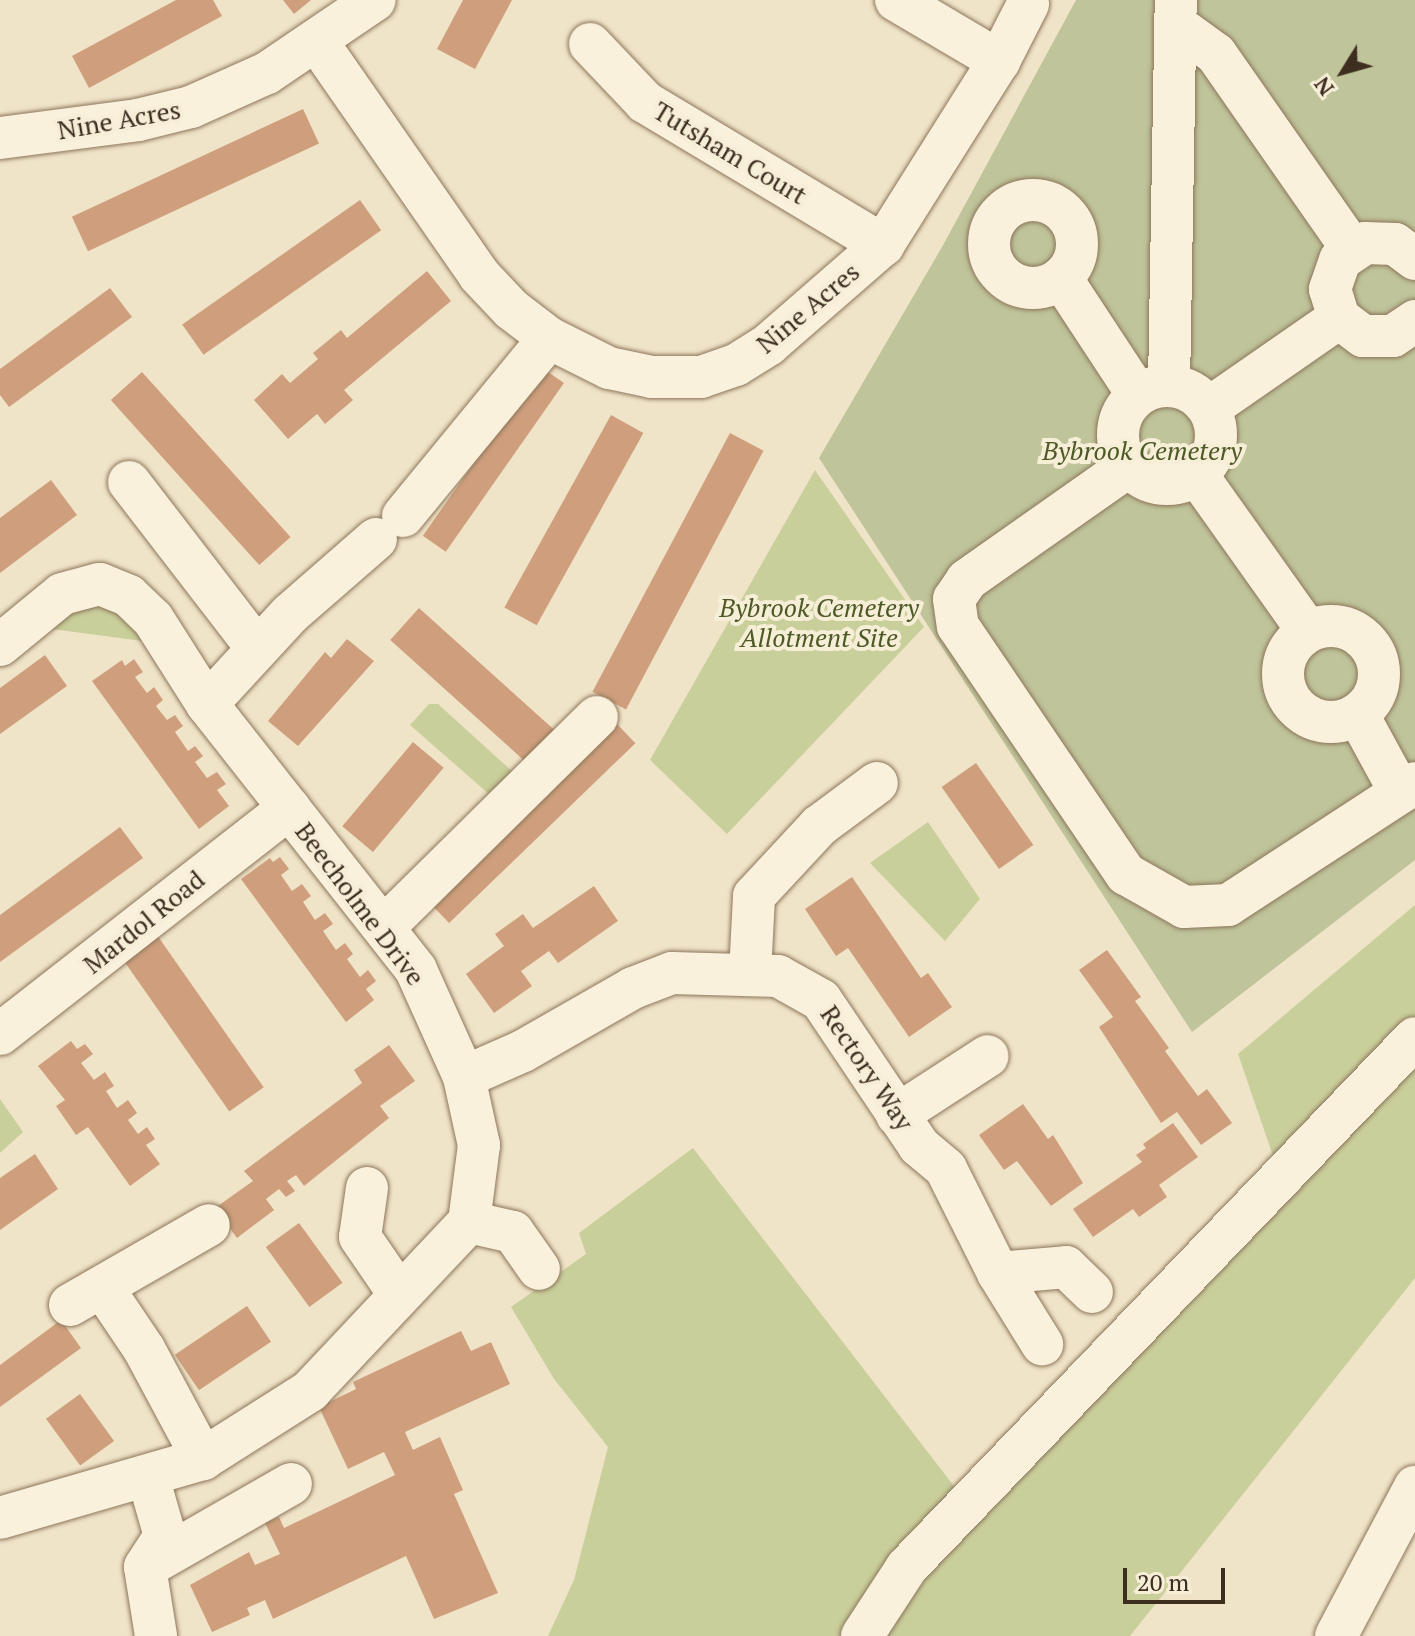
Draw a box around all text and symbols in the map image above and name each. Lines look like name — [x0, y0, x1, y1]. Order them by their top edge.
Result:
north arrow — [1303, 32, 1383, 112]
text: N — [1307, 71, 1340, 102]
street label: Nine Acres — [55, 94, 183, 146]
street label: Tutsham Court — [648, 95, 812, 211]
street label: Nine Acres — [750, 256, 866, 360]
park label: Bybrook Cemetery — [1042, 435, 1242, 467]
park label: Bybrook Cemetery Allotment Site — [719, 592, 919, 654]
street label: Beecholme Drive — [289, 817, 431, 991]
street label: Mardol Road — [77, 864, 211, 980]
street label: Rectory Way — [814, 1000, 920, 1136]
scale bar — [1127, 1552, 1229, 1602]
text: 20 m — [1137, 1566, 1189, 1598]

